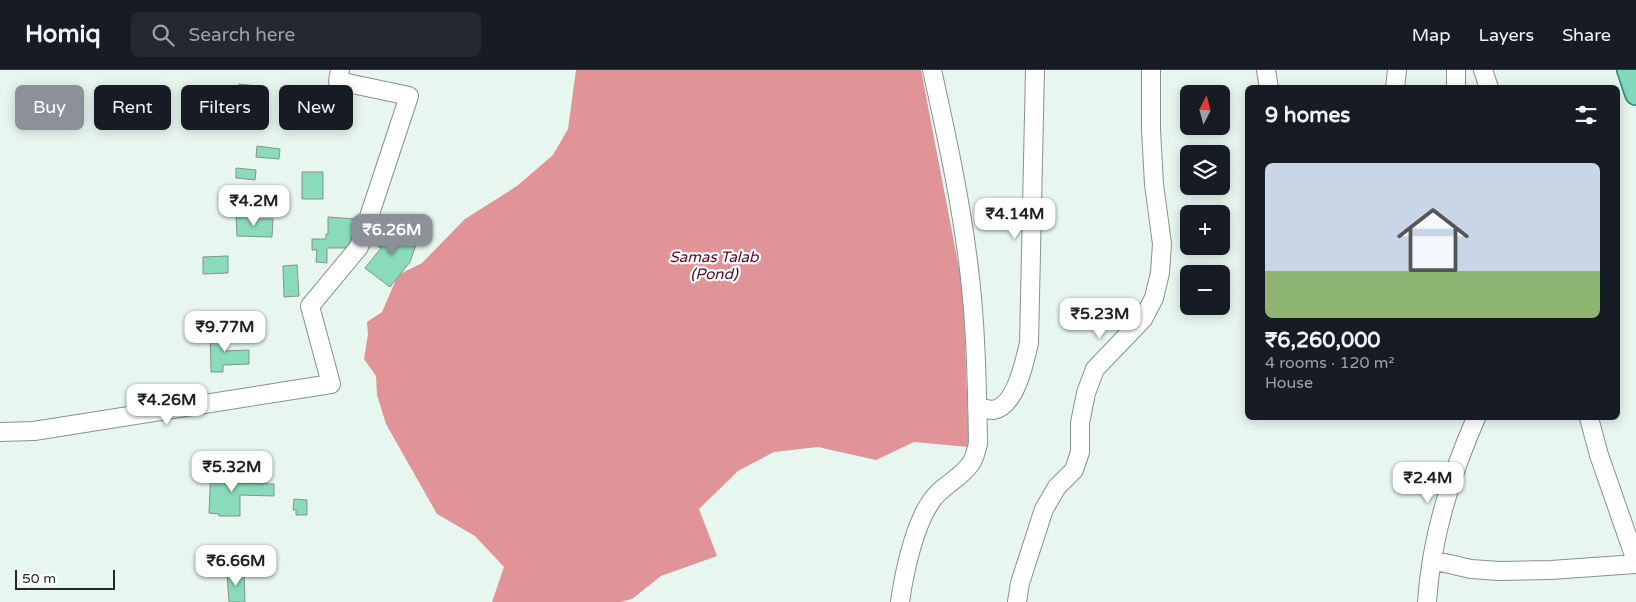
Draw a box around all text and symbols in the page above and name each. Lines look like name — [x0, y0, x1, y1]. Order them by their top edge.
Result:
search box — [131, 12, 481, 57]
text: Homiq — [25, 20, 101, 49]
icon: search — [149, 21, 177, 49]
text: Search here — [189, 24, 295, 46]
text: Map — [1412, 24, 1451, 46]
text: Layers — [1479, 24, 1534, 46]
text: Share — [1562, 24, 1611, 46]
chip: Buy — [15, 85, 84, 130]
chip: Rent — [94, 85, 171, 130]
chip: Filters — [181, 85, 269, 130]
chip: New — [279, 85, 353, 130]
north arrow — [1180, 85, 1230, 135]
map controls — [1180, 85, 1230, 315]
icon: filters — [1572, 101, 1600, 129]
text: 9 homes — [1265, 103, 1350, 128]
button: layers — [1180, 145, 1230, 195]
pin: ₹4.2M — [219, 184, 289, 227]
text: ₹4.2M — [229, 191, 279, 211]
icon: home — [1388, 195, 1478, 285]
pin: ₹4.14M — [974, 198, 1056, 240]
text: ₹4.14M — [985, 204, 1045, 224]
button: + — [1180, 205, 1230, 255]
pin: ₹6.26M — [351, 214, 433, 256]
text: ₹6.26M — [362, 220, 422, 240]
water label: Samas Talab (Pond) — [670, 248, 760, 283]
button: − — [1180, 265, 1230, 315]
pin: ₹5.23M — [1059, 298, 1141, 340]
text: ₹5.23M — [1071, 304, 1129, 324]
pin: ₹9.77M — [184, 310, 266, 353]
text: ₹9.77M — [196, 317, 254, 337]
text: ₹6,260,000 — [1265, 328, 1381, 353]
text: 4 rooms · 120 m² — [1265, 353, 1394, 373]
text: House — [1265, 373, 1313, 393]
pin: ₹4.26M — [126, 384, 208, 426]
text: ₹4.26M — [137, 390, 197, 410]
pin: ₹5.32M — [191, 450, 273, 493]
text: ₹5.32M — [203, 457, 261, 477]
pin: ₹2.4M — [1393, 462, 1463, 504]
text: ₹2.4M — [1404, 468, 1452, 488]
pin: ₹6.66M — [195, 544, 277, 587]
text: ₹6.66M — [206, 551, 266, 571]
scale bar — [15, 567, 115, 590]
text: 50 m — [22, 570, 56, 587]

